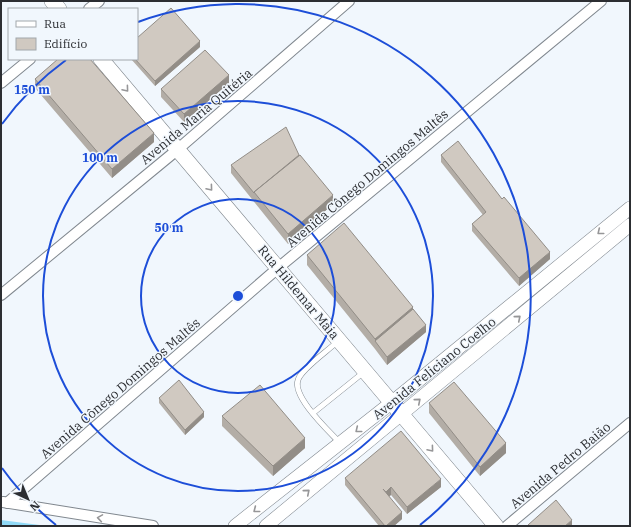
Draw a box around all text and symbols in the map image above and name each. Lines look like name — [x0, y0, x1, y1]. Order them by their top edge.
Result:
legend — [8, 8, 138, 60]
text: Rua — [44, 16, 66, 31]
text: Edifício — [44, 36, 88, 51]
street label: Avenida Maria Quitéria — [137, 65, 256, 168]
text: 150 m — [14, 82, 50, 97]
one-way arrow — [121, 84, 128, 91]
street label: Avenida Cônego Domingos Maltês — [283, 106, 452, 251]
text: 100 m — [82, 150, 118, 165]
one-way arrow — [206, 183, 213, 191]
text: 50 m — [155, 220, 184, 235]
one-way arrow — [597, 228, 604, 235]
street label: Rua Hildemar Maia — [254, 242, 343, 343]
centre of rings — [231, 289, 245, 303]
street label: Avenida Feliciano Coelho — [369, 313, 500, 423]
street label: Avenida Cônego Domingos Maltês — [37, 314, 204, 462]
one-way arrow — [514, 315, 521, 322]
one-way arrow — [413, 398, 421, 405]
street label: Avenida Pedro Baião — [507, 418, 614, 512]
one-way arrow — [355, 425, 363, 432]
one-way arrow — [427, 445, 434, 452]
north arrow — [8, 479, 48, 519]
one-way arrow — [302, 490, 310, 497]
text: N — [27, 498, 43, 514]
one-way arrow — [253, 505, 260, 512]
one-way arrow — [97, 514, 103, 522]

